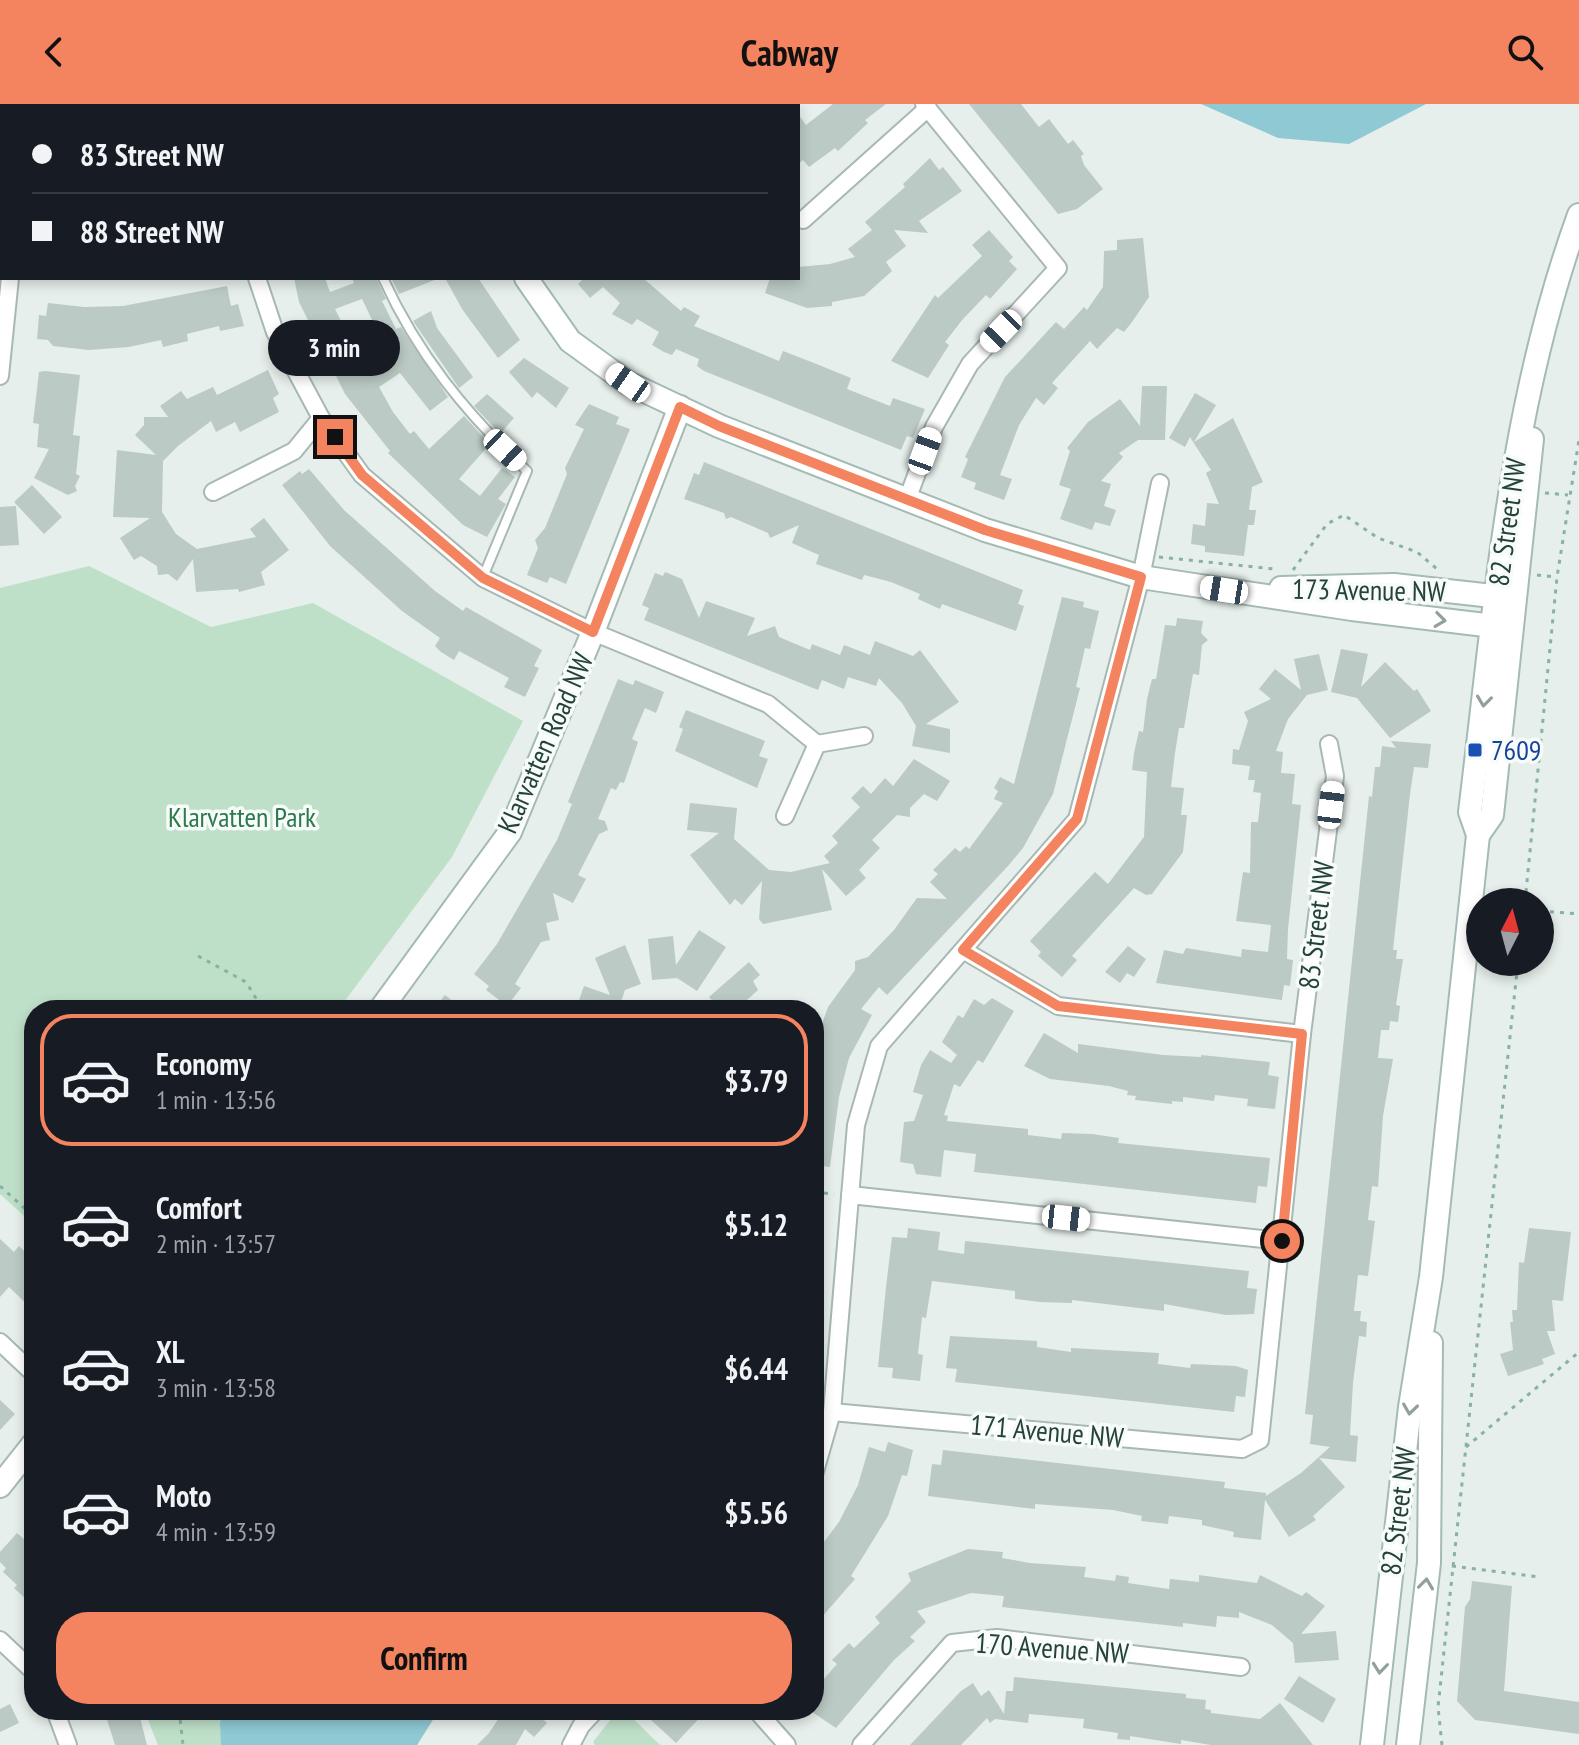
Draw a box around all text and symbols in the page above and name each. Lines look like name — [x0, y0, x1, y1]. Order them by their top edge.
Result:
text: Cabway — [741, 29, 838, 76]
icon: back — [32, 30, 76, 74]
icon: search — [1503, 30, 1547, 74]
text: 83 Street NW — [80, 135, 224, 174]
text: 88 Street NW — [80, 212, 224, 251]
car — [976, 305, 1026, 357]
callout: 3 min — [269, 321, 401, 377]
text: 3 min — [308, 331, 360, 364]
car — [601, 359, 655, 407]
route end — [317, 419, 353, 455]
car — [906, 424, 944, 478]
car — [479, 425, 531, 475]
street label: 82 Street NW — [1479, 455, 1534, 588]
street label: 173 Avenue NW — [1292, 570, 1446, 609]
car — [1198, 574, 1250, 606]
one-way arrow — [1433, 611, 1446, 628]
street label: Klarvatten Road NW — [488, 647, 601, 839]
one-way arrow — [1475, 695, 1492, 708]
place label: 7609 — [1491, 731, 1541, 768]
marker: 7609 — [1466, 741, 1484, 759]
car — [1316, 780, 1346, 830]
park label: Klarvatten Park — [168, 798, 316, 835]
street label: 83 Street NW — [1289, 859, 1342, 991]
north arrow — [1466, 888, 1554, 976]
map controls — [1466, 888, 1554, 976]
icon: car — [60, 1044, 132, 1116]
text: Economy — [156, 1044, 251, 1083]
text: $3.79 — [724, 1061, 788, 1100]
text: 1 min · 13:56 — [156, 1083, 276, 1116]
icon: car — [60, 1188, 132, 1260]
text: Comfort — [156, 1188, 242, 1227]
car — [1041, 1204, 1091, 1232]
text: $5.12 — [724, 1205, 788, 1244]
route start — [1264, 1223, 1300, 1259]
text: 2 min · 13:57 — [156, 1227, 276, 1260]
icon: car — [60, 1332, 132, 1404]
text: XL — [156, 1332, 185, 1371]
text: $6.44 — [724, 1349, 788, 1388]
text: 3 min · 13:58 — [156, 1371, 276, 1404]
one-way arrow — [1402, 1403, 1419, 1416]
street label: 171 Avenue NW — [969, 1405, 1125, 1456]
street label: 82 Street NW — [1371, 1445, 1424, 1577]
icon: car — [60, 1476, 132, 1548]
text: Moto — [156, 1476, 211, 1515]
text: $5.56 — [724, 1493, 788, 1532]
text: 4 min · 13:59 — [156, 1515, 276, 1548]
one-way arrow — [1418, 1577, 1435, 1590]
button: Confirm — [56, 1612, 792, 1704]
street label: 170 Avenue NW — [974, 1624, 1130, 1671]
one-way arrow — [1372, 1662, 1389, 1675]

